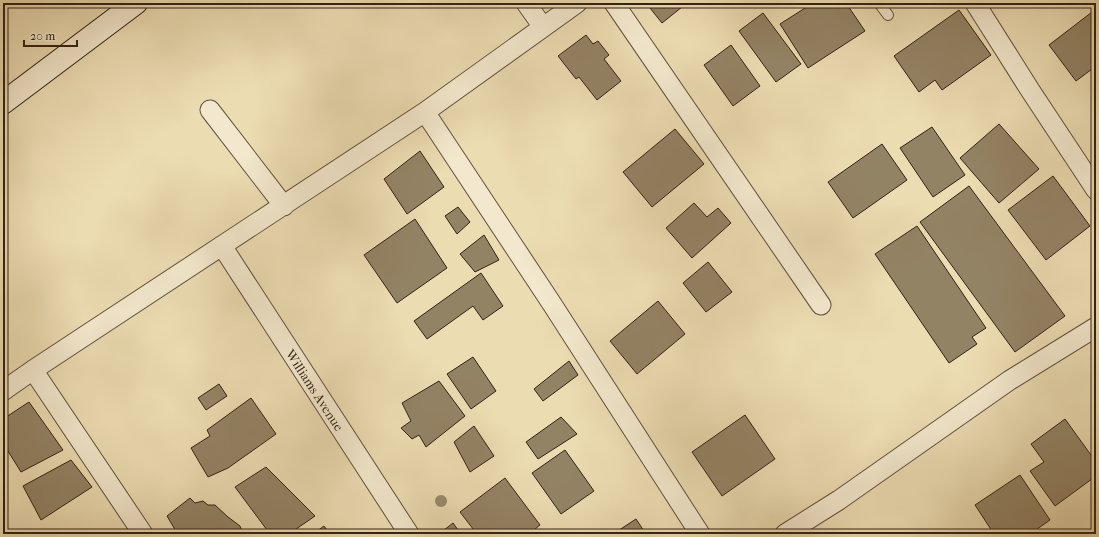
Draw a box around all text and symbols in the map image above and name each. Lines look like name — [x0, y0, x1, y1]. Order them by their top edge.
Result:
scale bar — [24, 22, 77, 48]
text: 20 m — [30, 29, 55, 43]
street label: Williams Avenue — [282, 346, 347, 434]

